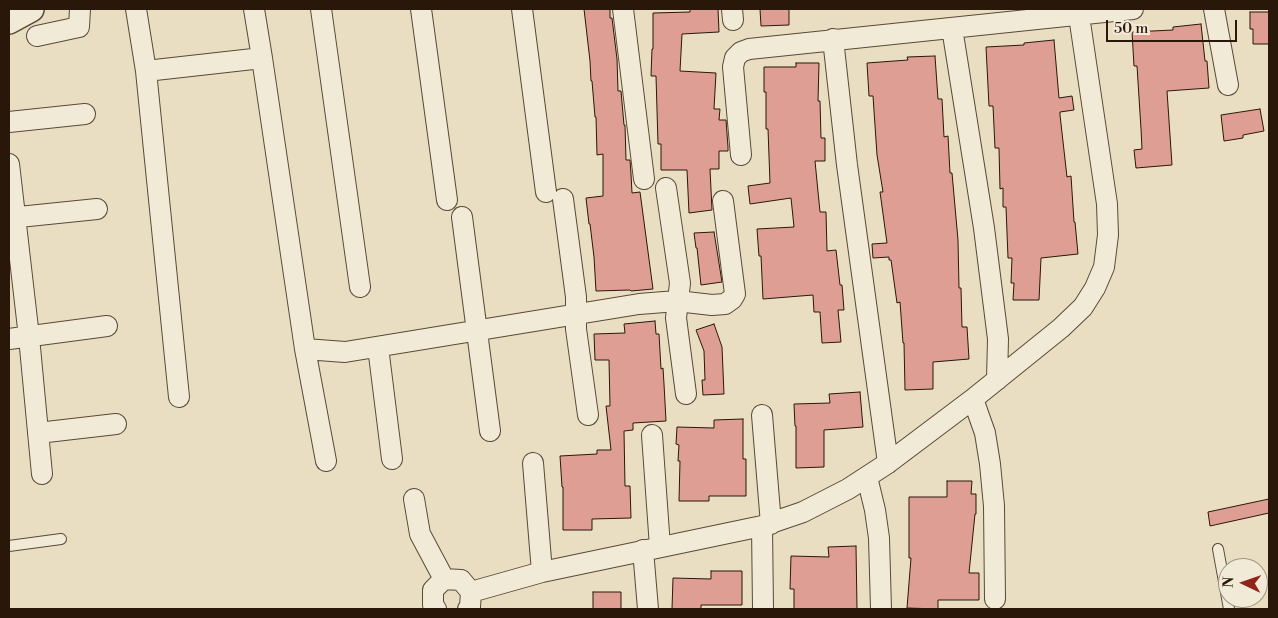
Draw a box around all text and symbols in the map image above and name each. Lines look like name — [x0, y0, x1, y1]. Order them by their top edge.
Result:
scale bar — [1108, 10, 1239, 42]
text: 50 m — [1114, 19, 1148, 38]
north arrow — [1218, 558, 1268, 608]
text: N — [1220, 576, 1238, 588]

